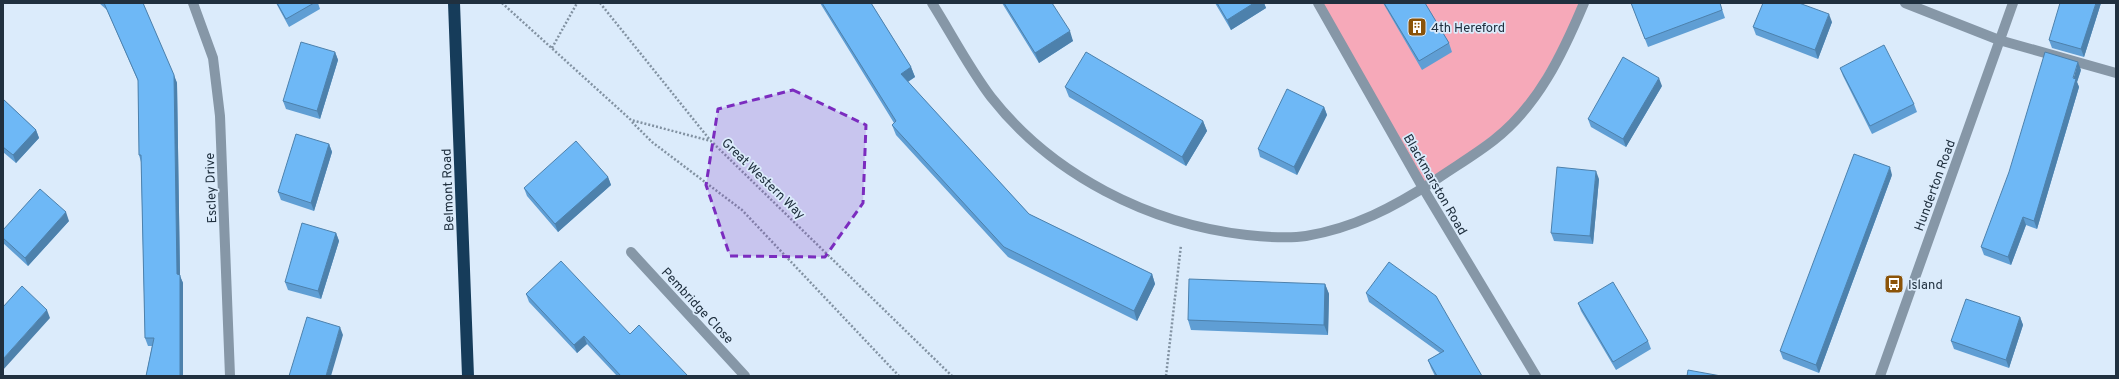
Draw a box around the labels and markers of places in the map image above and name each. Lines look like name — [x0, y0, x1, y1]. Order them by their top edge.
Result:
building icon: 4th Hereford — [1406, 16, 1428, 38]
place label: 4th Hereford — [1431, 21, 1505, 37]
bus stop icon: Island — [1883, 273, 1905, 295]
place label: Island — [1908, 278, 1943, 294]

